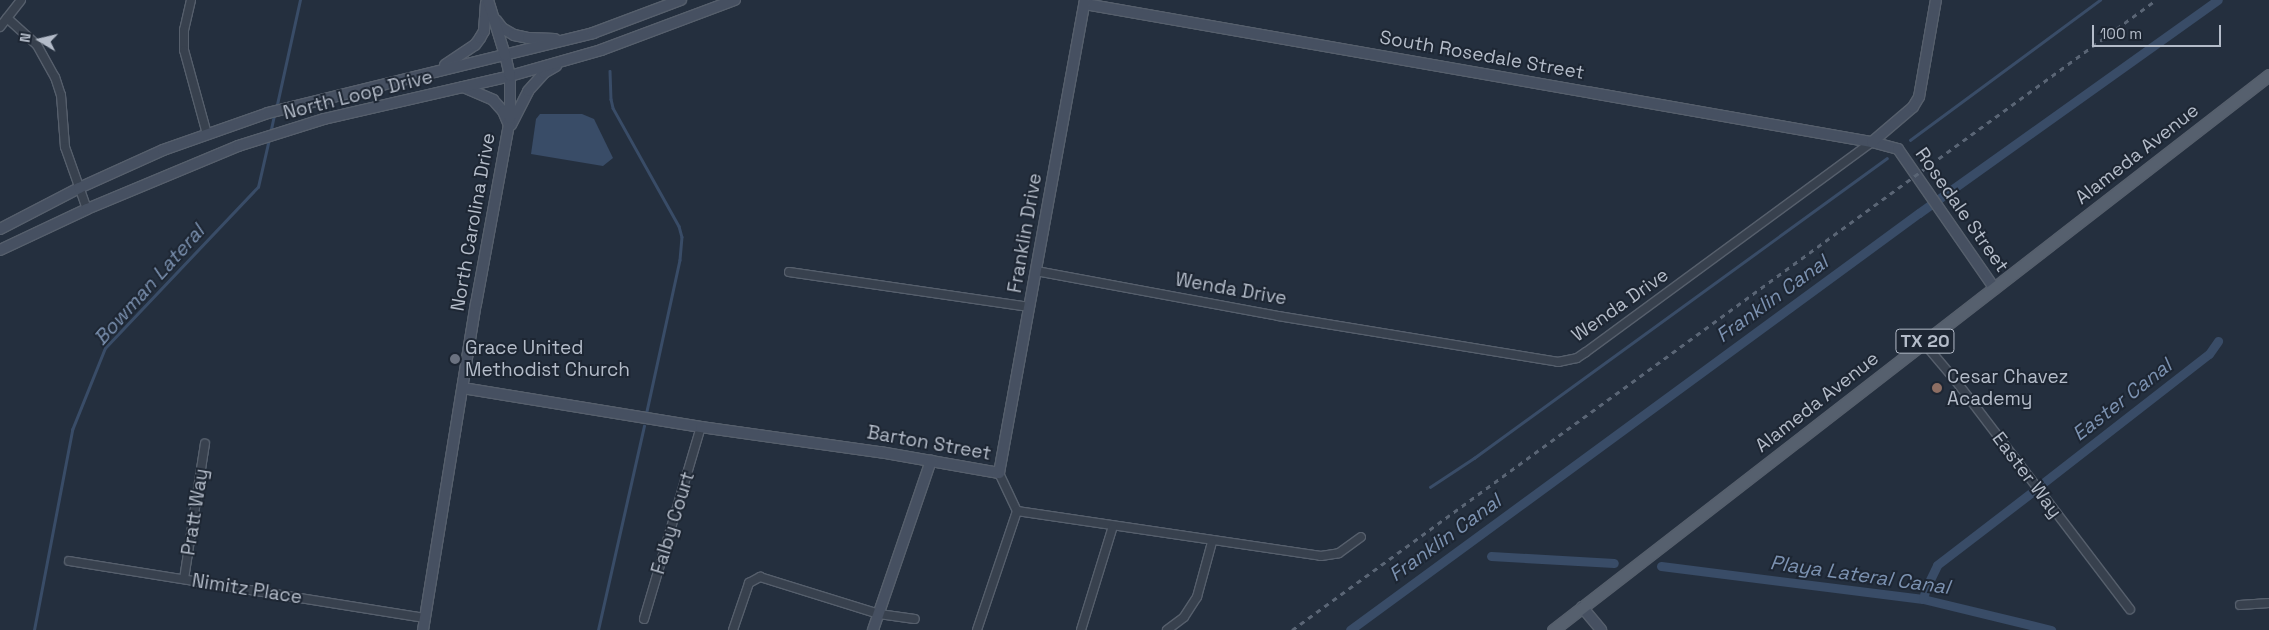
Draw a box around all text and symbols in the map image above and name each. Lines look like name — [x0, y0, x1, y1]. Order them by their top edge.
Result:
north arrow — [15, 15, 65, 65]
scale bar — [2094, 15, 2223, 47]
text: 100 m — [2100, 24, 2142, 43]
street label: South Rosedale Street — [1378, 26, 1586, 84]
text: N — [16, 32, 35, 44]
street label: North Loop Drive — [281, 65, 435, 125]
street label: Alameda Avenue — [2071, 99, 2203, 209]
street label: North Carolina Drive — [446, 131, 500, 313]
street label: Rosedale Street — [1911, 143, 2013, 277]
street label: Franklin Drive — [1003, 171, 1047, 295]
water label: Bowman Lateral — [89, 220, 209, 350]
water label: Franklin Canal — [1711, 250, 1833, 348]
street label: Wenda Drive — [1567, 263, 1673, 347]
street label: Wenda Drive — [1173, 268, 1289, 310]
road number: TX 20 — [1895, 326, 1955, 356]
place label: Grace United Methodist Church — [465, 337, 630, 381]
street label: Alameda Avenue — [1751, 347, 1883, 457]
marker: Grace United Methodist Church — [449, 353, 461, 365]
water label: Easter Canal — [2068, 354, 2176, 446]
place label: Cesar Chavez Academy — [1947, 366, 2068, 410]
marker: Cesar Chavez Academy — [1931, 382, 1943, 394]
street label: Barton Street — [865, 421, 993, 465]
street label: Easter Way — [1987, 427, 2067, 523]
street label: Pratt Way — [177, 467, 213, 557]
street label: Falby Court — [647, 469, 699, 577]
water label: Franklin Canal — [1384, 489, 1506, 587]
water label: Playa Lateral Canal — [1769, 551, 1951, 599]
street label: Nimitz Place — [190, 569, 304, 609]

